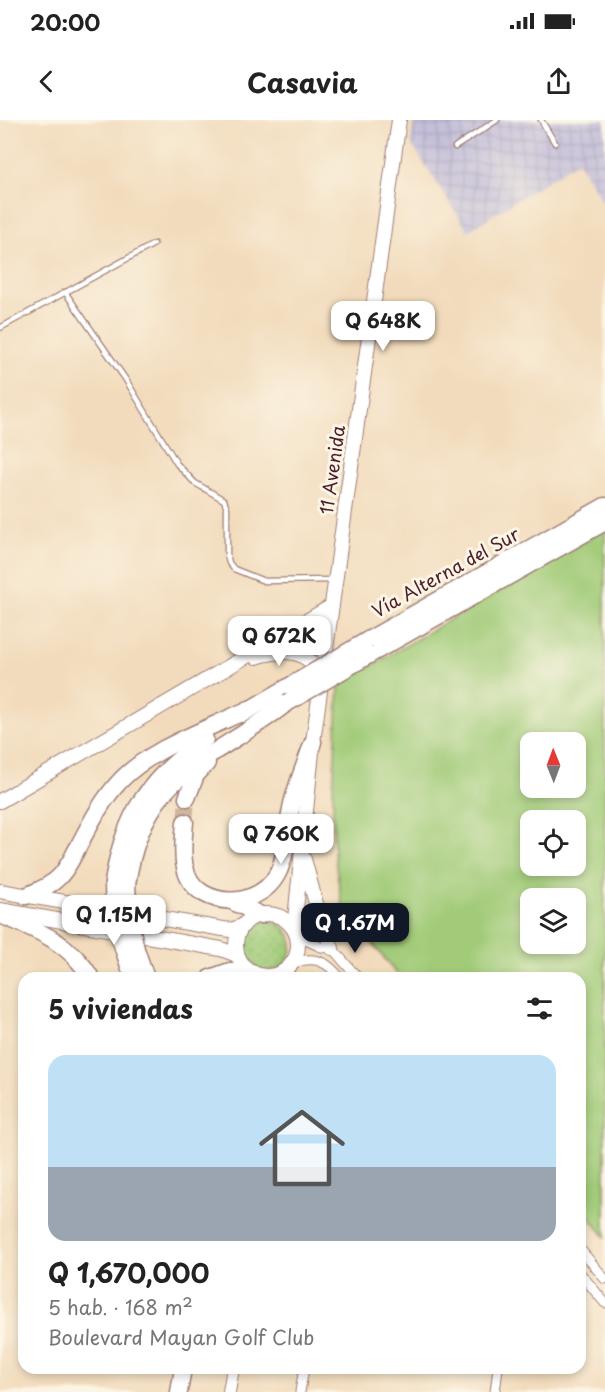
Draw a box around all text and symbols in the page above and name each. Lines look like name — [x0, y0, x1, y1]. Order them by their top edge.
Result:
text: 20:00 — [30, 5, 100, 38]
text: Casavia — [247, 61, 358, 102]
icon: back — [30, 65, 63, 98]
icon: share — [542, 65, 575, 98]
pin: Q 648K — [334, 301, 432, 352]
text: Q 648K — [345, 305, 421, 335]
street label: 11 Avenida — [312, 423, 351, 516]
street label: Vía Alterna del Sur — [367, 520, 524, 623]
pin: Q 672K — [230, 616, 328, 667]
text: Q 672K — [242, 620, 316, 650]
north arrow — [520, 732, 586, 798]
map controls — [520, 732, 586, 954]
button: locate — [520, 810, 586, 876]
pin: Q 760K — [232, 814, 330, 865]
text: Q 760K — [243, 818, 319, 848]
button: layers — [520, 888, 586, 954]
pin: Q 1.15M — [59, 895, 169, 946]
text: Q 1.15M — [76, 899, 152, 929]
pin: Q 1.67M — [300, 903, 410, 954]
text: Q 1.67M — [315, 907, 395, 937]
text: 5 viviendas — [48, 989, 193, 1028]
icon: filters — [523, 992, 556, 1025]
icon: home — [248, 1094, 356, 1202]
text: Q 1,670,000 — [48, 1253, 209, 1292]
text: 5 hab. · 168 m² — [48, 1292, 193, 1322]
text: Boulevard Mayan Golf Club — [48, 1322, 314, 1352]

